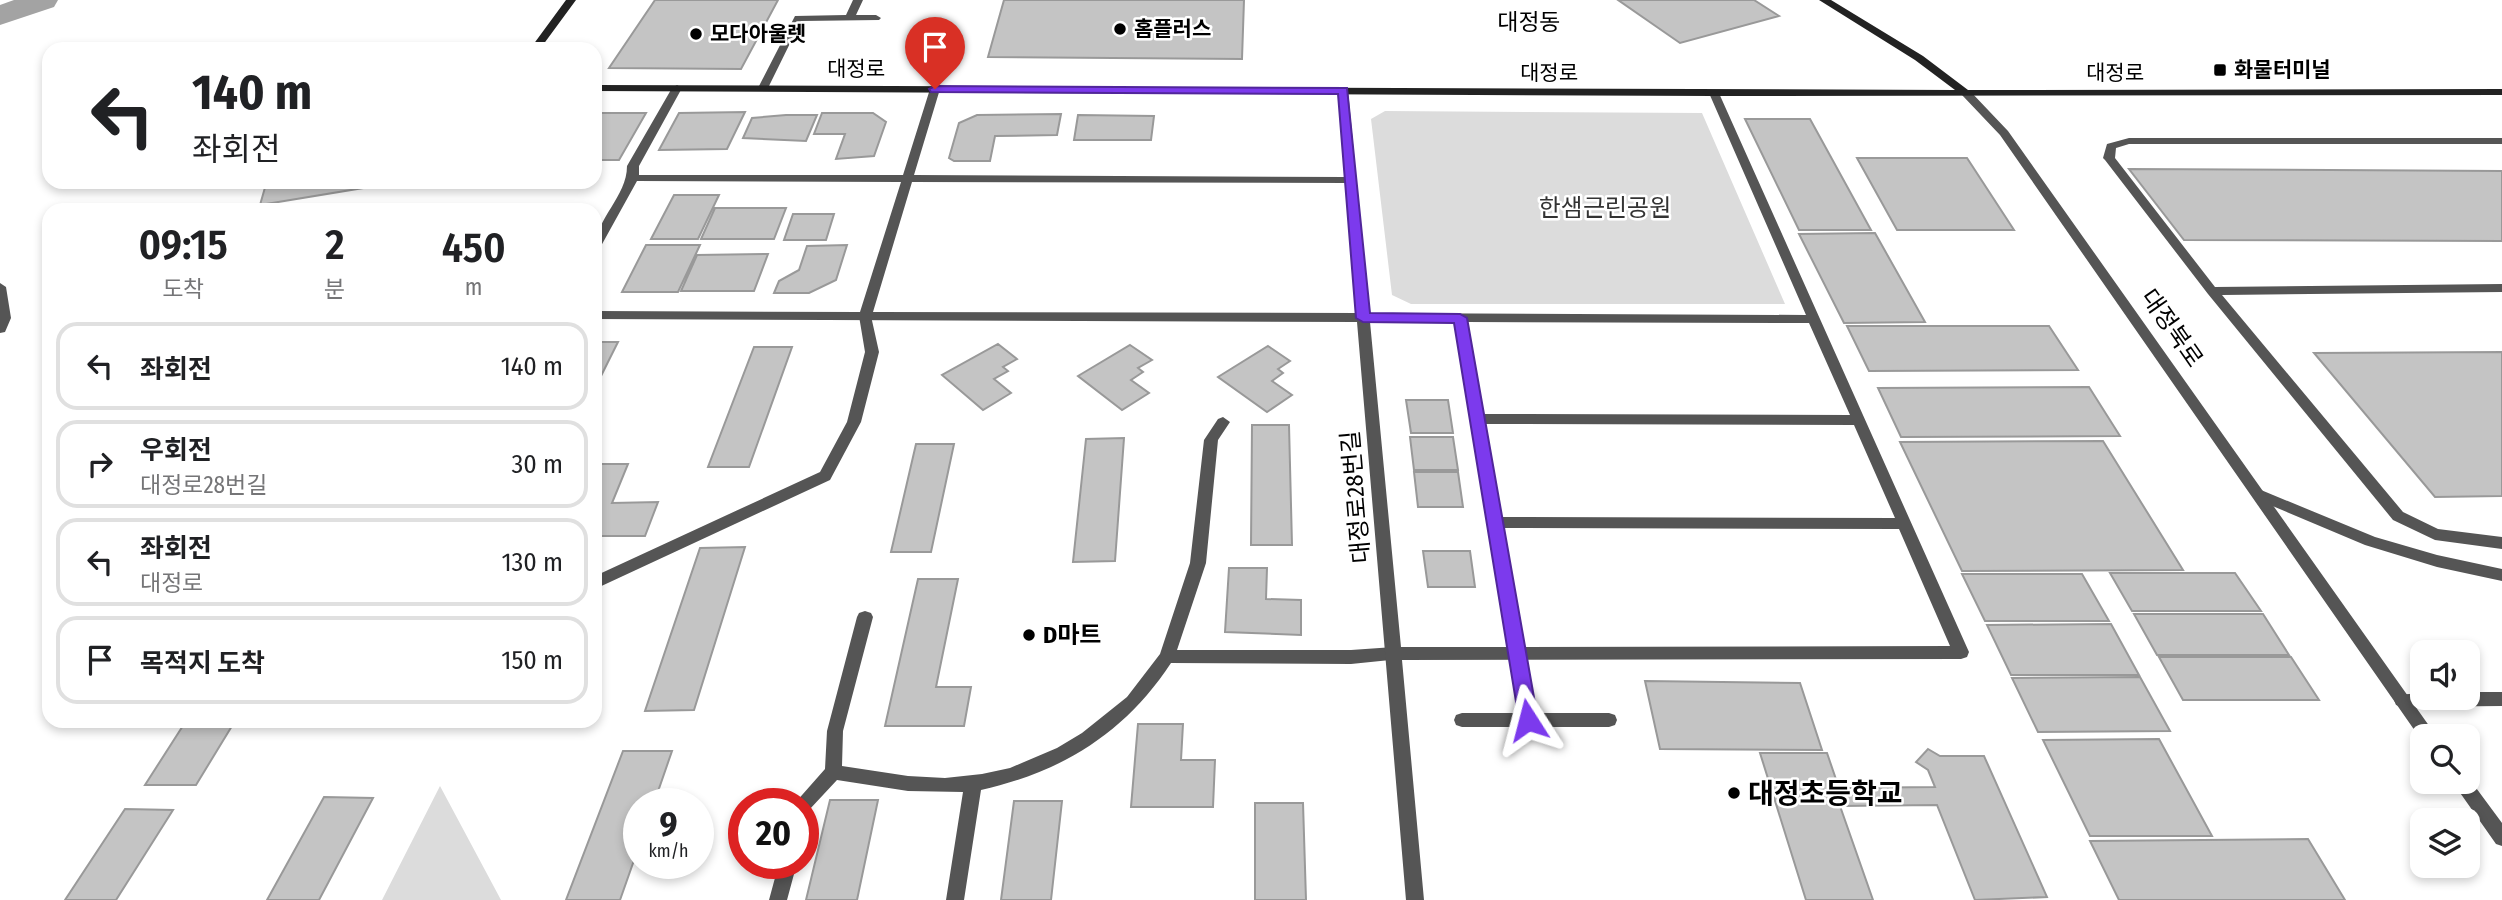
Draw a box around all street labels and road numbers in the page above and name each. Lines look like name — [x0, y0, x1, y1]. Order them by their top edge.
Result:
street label: 대정로 — [827, 56, 885, 82]
street label: 대정로 — [1520, 60, 1578, 86]
street label: 대정로 — [2086, 60, 2144, 86]
street label: 대정북로 — [2135, 284, 2209, 372]
street label: 대정로28번길 — [1336, 430, 1376, 564]

